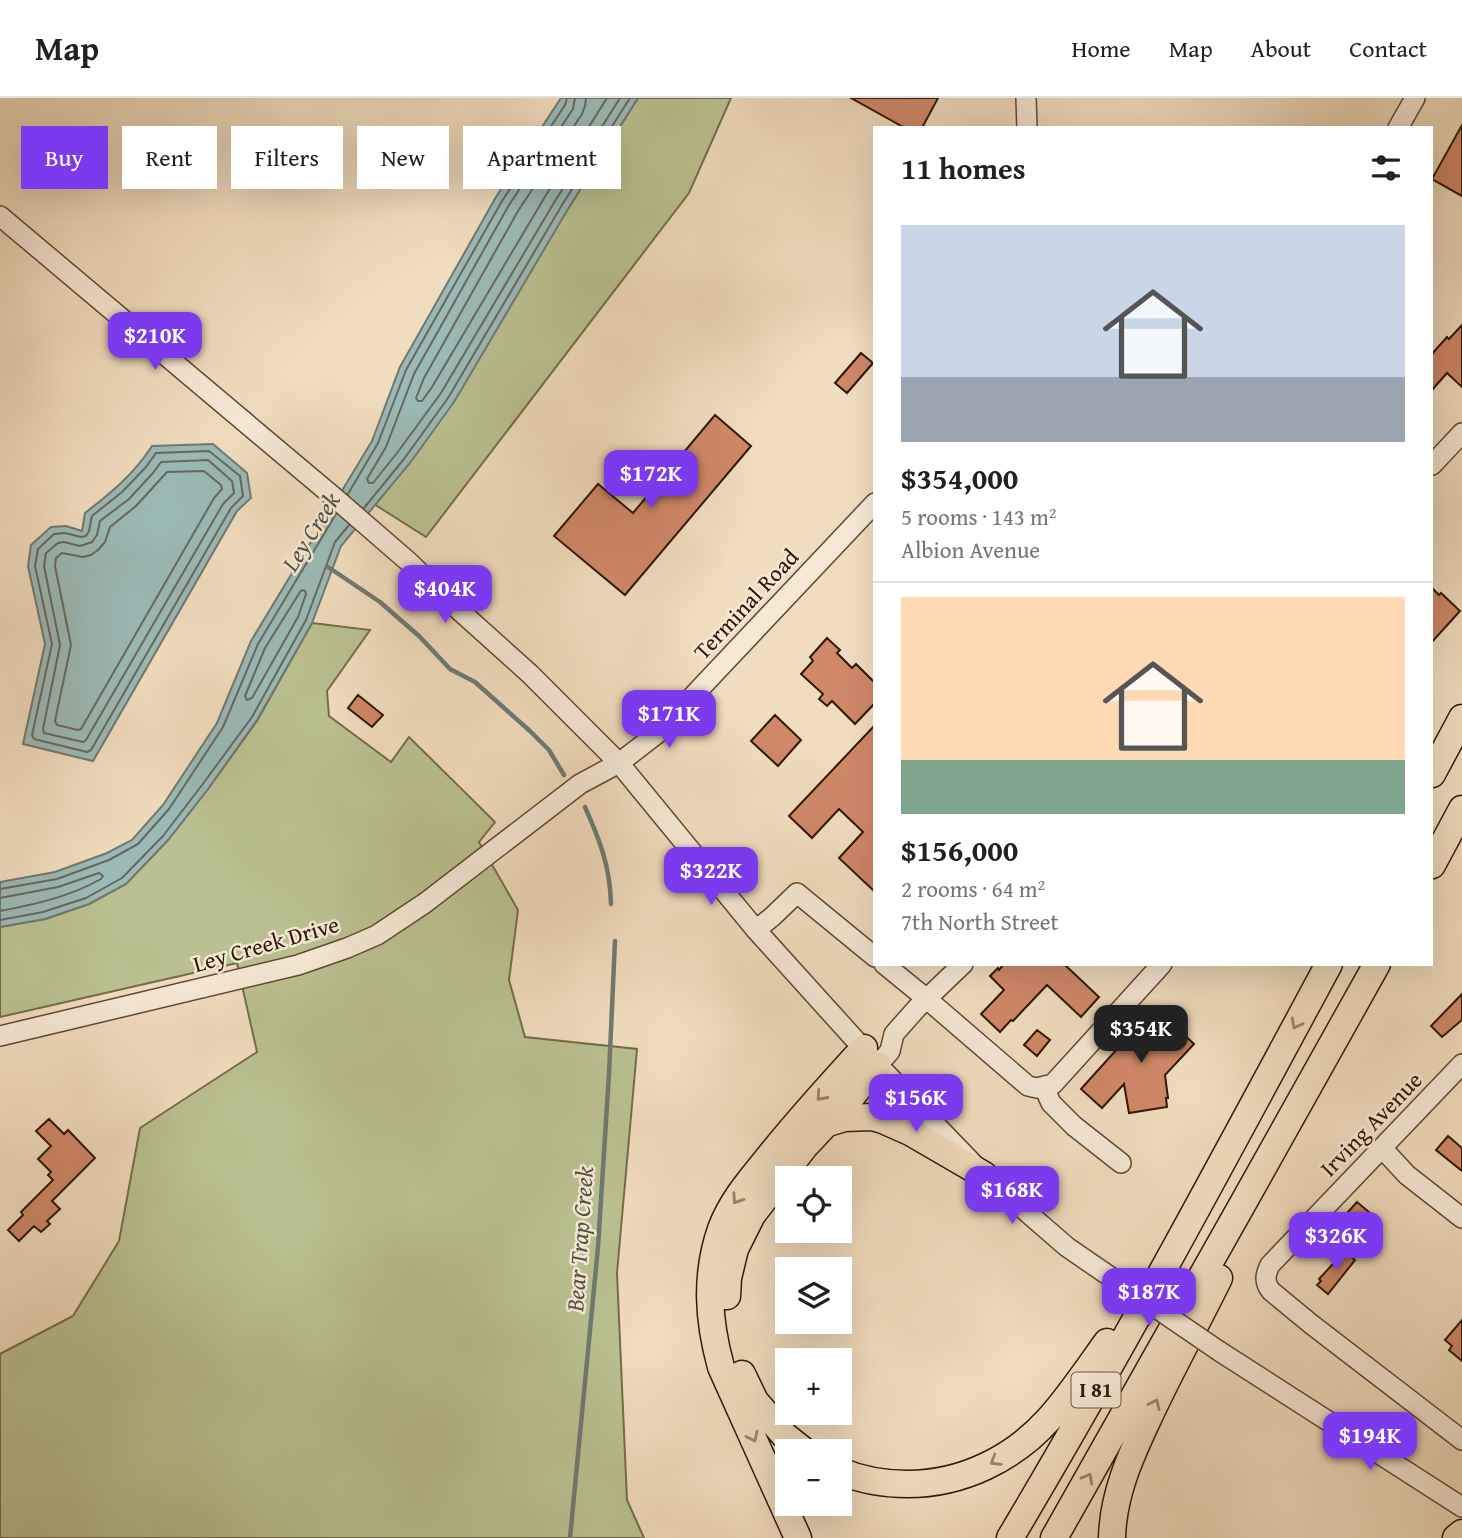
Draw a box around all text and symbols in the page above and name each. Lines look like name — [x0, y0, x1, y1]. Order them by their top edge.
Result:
text: Map — [35, 24, 99, 72]
text: Home — [1072, 31, 1131, 66]
text: Map — [1169, 31, 1213, 66]
text: About — [1251, 31, 1311, 66]
text: Contact — [1349, 31, 1427, 66]
chip: Buy — [21, 126, 108, 189]
chip: Rent — [122, 126, 217, 189]
chip: Filters — [231, 126, 343, 189]
chip: New — [357, 126, 449, 189]
chip: Apartment — [463, 126, 621, 189]
text: 11 homes — [901, 146, 1026, 190]
icon: filters — [1367, 149, 1405, 187]
icon: home — [1090, 271, 1216, 397]
pin: $210K — [106, 313, 204, 372]
text: $210K — [124, 318, 186, 351]
pin: $172K — [602, 450, 700, 510]
text: $172K — [620, 456, 682, 489]
text: $354,000 — [901, 456, 1018, 500]
water label: Ley Creek — [272, 485, 349, 579]
text: 5 rooms · 143 m² — [901, 500, 1056, 533]
text: Albion Avenue — [901, 533, 1040, 566]
street label: Terminal Road — [686, 540, 806, 666]
pin: $404K — [396, 566, 494, 625]
text: $404K — [414, 571, 476, 604]
icon: home — [1090, 643, 1216, 769]
pin: $171K — [620, 690, 718, 750]
text: $171K — [638, 696, 700, 729]
text: $156,000 — [901, 828, 1018, 872]
pin: $322K — [662, 848, 760, 907]
text: $322K — [680, 853, 742, 886]
text: 2 rooms · 64 m² — [901, 872, 1045, 905]
text: 7th North Street — [901, 905, 1059, 938]
street label: Ley Creek Drive — [189, 907, 343, 980]
pin: $354K — [1092, 1006, 1190, 1065]
text: $354K — [1110, 1011, 1172, 1044]
one-way arrow — [1291, 1017, 1304, 1030]
street label: Irving Avenue — [1312, 1064, 1429, 1184]
pin: $156K — [867, 1074, 965, 1134]
text: $156K — [885, 1080, 947, 1113]
one-way arrow — [817, 1088, 829, 1101]
water label: Bear Trap Creek — [557, 1165, 602, 1314]
map controls — [775, 1166, 852, 1516]
button: locate — [775, 1166, 852, 1243]
pin: $168K — [963, 1166, 1061, 1226]
text: $168K — [981, 1172, 1043, 1205]
one-way arrow — [733, 1191, 745, 1204]
pin: $326K — [1287, 1212, 1385, 1272]
text: $326K — [1305, 1218, 1367, 1251]
button: layers — [775, 1257, 852, 1334]
pin: $187K — [1100, 1268, 1198, 1328]
text: $187K — [1118, 1274, 1180, 1307]
button: + — [775, 1348, 852, 1425]
road number: I 81 — [1072, 1372, 1120, 1408]
one-way arrow — [1146, 1399, 1160, 1411]
pin: $194K — [1321, 1412, 1419, 1472]
text: $194K — [1339, 1418, 1401, 1451]
one-way arrow — [745, 1430, 759, 1442]
button: − — [775, 1439, 852, 1516]
one-way arrow — [990, 1453, 1003, 1466]
one-way arrow — [1080, 1473, 1093, 1486]

